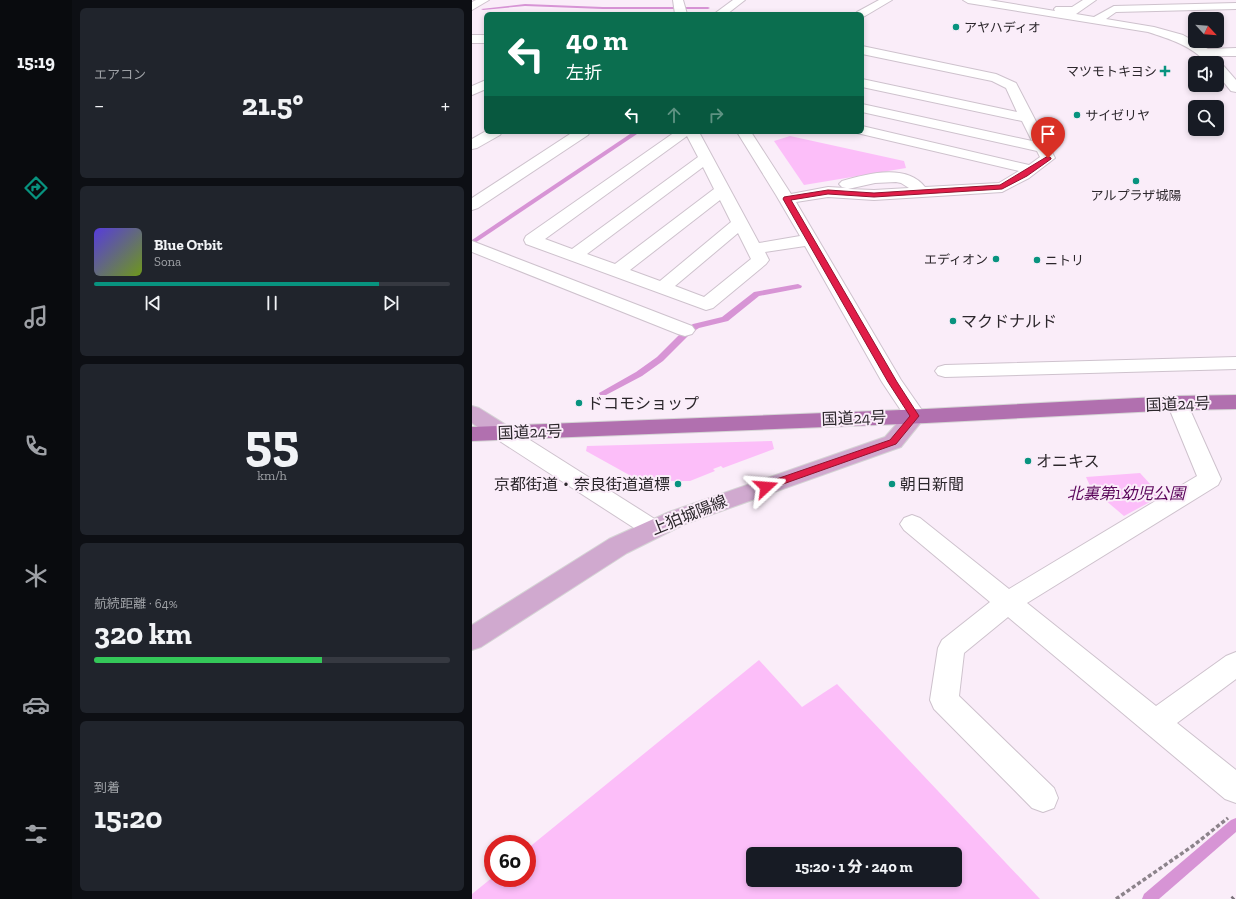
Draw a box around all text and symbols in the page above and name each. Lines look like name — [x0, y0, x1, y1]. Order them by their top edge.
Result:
north arrow — [1188, 12, 1224, 48]
map controls — [1188, 12, 1224, 136]
place label: アヤハディオ — [964, 20, 1041, 35]
marker: アヤハディオ — [951, 22, 961, 32]
text: 40 m — [566, 24, 628, 57]
icon: left — [500, 28, 552, 80]
text: 15:19 — [17, 51, 55, 73]
button: sound — [1188, 56, 1224, 92]
text: 左折 — [566, 62, 602, 84]
place label: マツモトキヨシ — [1066, 64, 1157, 79]
marker: マツモトキヨシ — [1160, 66, 1170, 76]
text: エアコン — [94, 67, 146, 82]
text: 21.5° — [242, 87, 303, 123]
text: − — [94, 92, 104, 119]
text: + — [441, 92, 450, 119]
button: search — [1188, 100, 1224, 136]
icon: left — [621, 104, 643, 126]
icon: ahead — [663, 104, 685, 126]
icon: right — [705, 104, 727, 126]
place label: サイゼリヤ — [1085, 108, 1150, 123]
marker: サイゼリヤ — [1072, 110, 1082, 120]
pin — [1031, 117, 1065, 158]
icon: arrive — [1037, 123, 1059, 145]
icon: directions — [22, 174, 50, 202]
marker: アルプラザ城陽 — [1131, 176, 1141, 186]
place label: アルプラザ城陽 — [1091, 188, 1181, 203]
text: Blue Orbit — [154, 236, 222, 254]
place label: エディオン — [924, 252, 988, 267]
place label: ニトリ — [1045, 253, 1084, 268]
text: Sona — [154, 254, 181, 269]
marker: エディオン — [991, 254, 1001, 264]
marker: ニトリ — [1032, 255, 1042, 265]
icon: previous — [142, 292, 164, 314]
icon: pause — [261, 292, 283, 314]
icon: next — [380, 292, 402, 314]
icon: music — [22, 303, 50, 331]
place label: マクドナルド — [961, 312, 1057, 331]
marker: マクドナルド — [948, 316, 958, 326]
street label: 国道24号 — [1145, 393, 1211, 415]
place label: ドコモショップ — [587, 394, 699, 413]
marker: ドコモショップ — [574, 398, 584, 408]
street label: 国道24号 — [821, 407, 887, 429]
text: 55 — [245, 411, 299, 473]
street label: 国道24号 — [497, 421, 563, 443]
icon: phone — [22, 432, 50, 460]
place label: オニキス — [1036, 452, 1100, 471]
marker: オニキス — [1023, 456, 1033, 466]
position arrow — [745, 466, 787, 508]
text: km/h — [257, 468, 287, 483]
place label: 京都街道・奈良街道道標 — [494, 475, 670, 494]
place label: 朝日新聞 — [900, 475, 964, 494]
marker: 京都街道・奈良街道道標 — [673, 479, 683, 489]
marker: 朝日新聞 — [887, 479, 897, 489]
park label: 北裏第1幼児公園 — [1067, 484, 1187, 503]
street label: 上狛城陽線 — [648, 491, 730, 539]
icon: climate — [22, 562, 50, 590]
text: 航続距離 · 64% — [94, 596, 178, 611]
text: 320 km — [94, 616, 192, 652]
icon: car — [22, 691, 50, 719]
text: 到着 — [94, 780, 120, 795]
text: 15:20 — [94, 800, 163, 836]
icon: filters — [22, 820, 50, 848]
speed limit sign: 60 — [484, 835, 536, 887]
text: 15:20 · 1 分 · 240 m — [795, 858, 913, 876]

